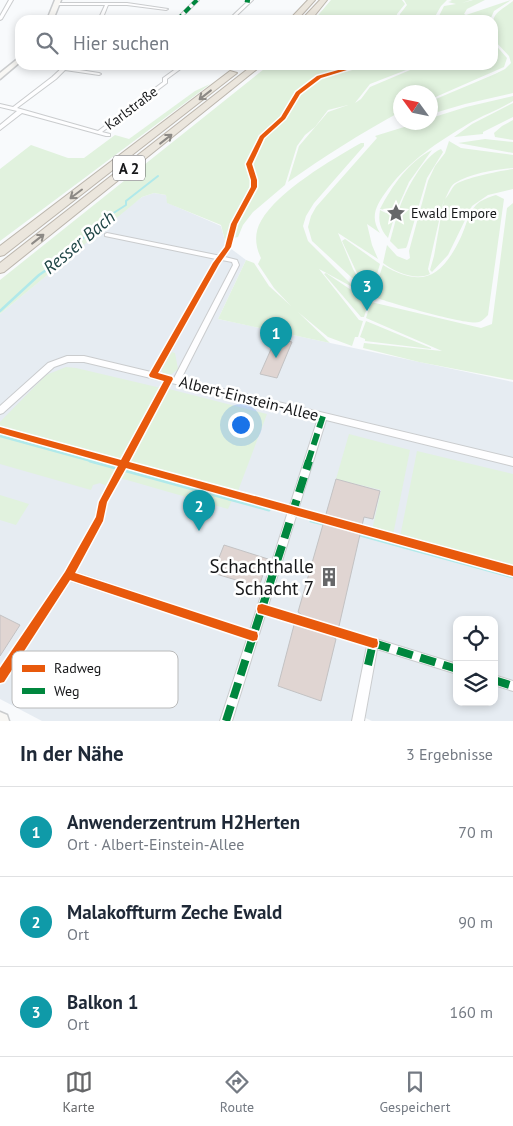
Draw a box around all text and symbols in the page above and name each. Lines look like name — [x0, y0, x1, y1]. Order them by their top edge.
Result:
search box — [15, 15, 498, 70]
icon: search — [33, 29, 61, 57]
text: Hier suchen — [73, 31, 169, 55]
street label: Karlstraße — [101, 82, 161, 134]
north arrow — [393, 85, 438, 130]
one-way arrow — [199, 90, 212, 101]
one-way arrow — [159, 133, 172, 144]
road number: A 2 — [113, 156, 145, 180]
one-way arrow — [69, 189, 83, 199]
place icon: Ewald Empore — [385, 202, 407, 224]
place label: Ewald Empore — [411, 204, 497, 222]
water label: Resser Bach — [38, 205, 120, 279]
one-way arrow — [31, 234, 45, 244]
pin: 3 — [351, 270, 383, 311]
pin: 1 — [260, 317, 292, 358]
street label: Albert-Einstein-Allee — [177, 371, 321, 425]
your location — [228, 412, 254, 438]
pin: 2 — [183, 490, 215, 531]
place label: Schachthalle Schacht 7 — [210, 554, 314, 600]
building icon: Schachthalle Schacht 7 — [318, 566, 340, 588]
map controls — [453, 616, 498, 706]
button: locate — [453, 616, 498, 661]
legend — [12, 651, 178, 708]
text: Radweg — [54, 659, 101, 677]
button: layers — [453, 661, 498, 706]
text: Weg — [54, 682, 79, 700]
text: In der Nähe — [20, 740, 124, 767]
text: 3 Ergebnisse — [406, 744, 493, 764]
text: Anwenderzentrum H2Herten — [67, 810, 300, 834]
text: 1 — [31, 822, 41, 842]
text: 70 m — [458, 822, 493, 842]
text: Ort · Albert-Einstein-Allee — [67, 834, 244, 854]
text: Malakoffturm Zeche Ewald — [67, 900, 282, 924]
text: 2 — [31, 912, 41, 932]
text: 90 m — [458, 912, 493, 932]
text: Ort — [67, 924, 89, 944]
text: Balkon 1 — [67, 990, 138, 1014]
text: 3 — [31, 1002, 41, 1022]
text: 160 m — [450, 1002, 493, 1022]
text: Ort — [67, 1014, 89, 1034]
tab: Karte — [63, 1068, 95, 1116]
tab: Route — [220, 1068, 254, 1116]
tab: Gespeichert — [379, 1068, 450, 1116]

